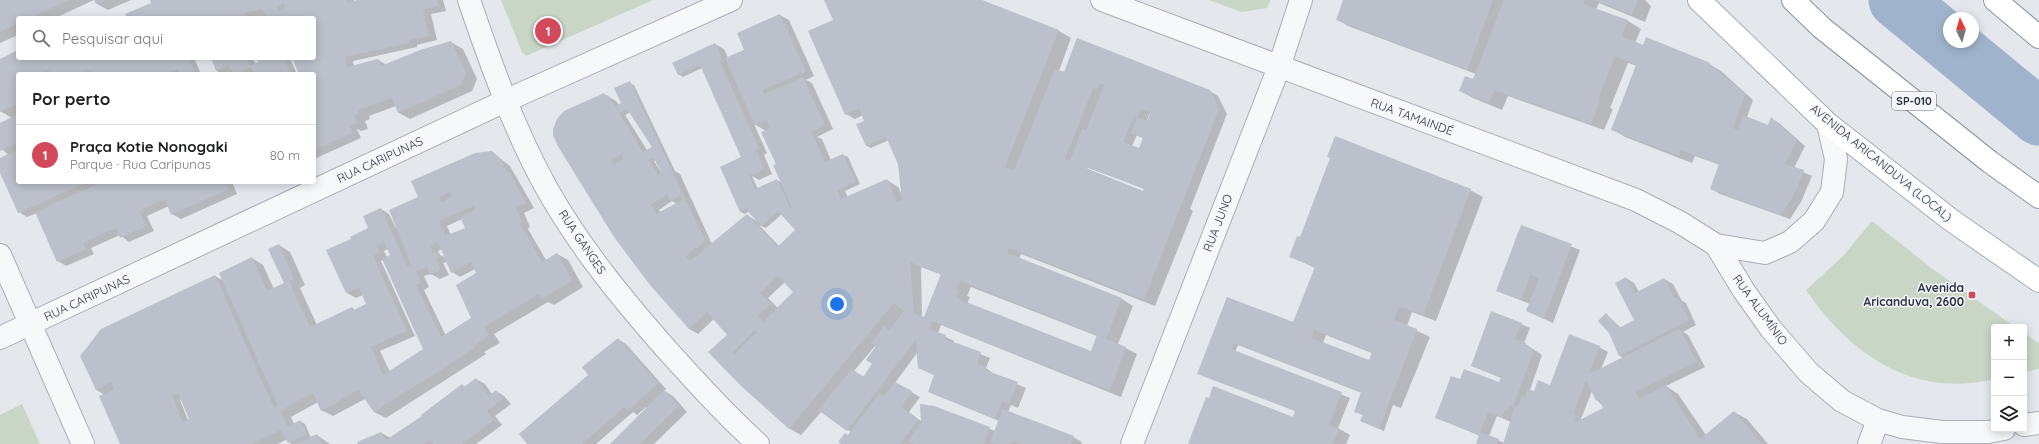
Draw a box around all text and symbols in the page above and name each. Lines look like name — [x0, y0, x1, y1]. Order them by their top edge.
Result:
north arrow — [1943, 12, 1979, 48]
search box — [16, 16, 316, 60]
pin: 1 — [535, 16, 561, 46]
icon: search — [30, 27, 52, 49]
text: Pesquisar aqui — [62, 29, 163, 48]
text: Por perto — [32, 88, 110, 109]
road number: SP-010 — [1892, 92, 1936, 110]
street label: RUA TAMAINDÉ — [1369, 95, 1456, 138]
street label: AVENIDA ARICANDUVA (LOCAL) — [1807, 101, 1955, 224]
street label: RUA CARIPUNAS — [334, 133, 425, 186]
text: Praça Kotie Nonogaki — [70, 137, 228, 156]
text: 1 — [42, 147, 48, 163]
text: 80 m — [270, 147, 300, 163]
text: Parque · Rua Caripunas — [70, 156, 211, 172]
street label: RUA JUNO — [1200, 192, 1235, 254]
street label: RUA GANGES — [555, 207, 610, 277]
street label: RUA CARIPUNAS — [41, 271, 132, 324]
street label: RUA ALUMÍNIO — [1730, 271, 1791, 348]
place label: Avenida Aricanduva, 2600 — [1863, 280, 1964, 309]
marker: Avenida Aricanduva, 2600 — [1967, 290, 1977, 300]
your location — [827, 294, 847, 314]
map controls — [1991, 324, 2027, 432]
button: + — [1991, 324, 2027, 360]
button: − — [1991, 360, 2027, 396]
button: layers — [1991, 396, 2027, 432]

